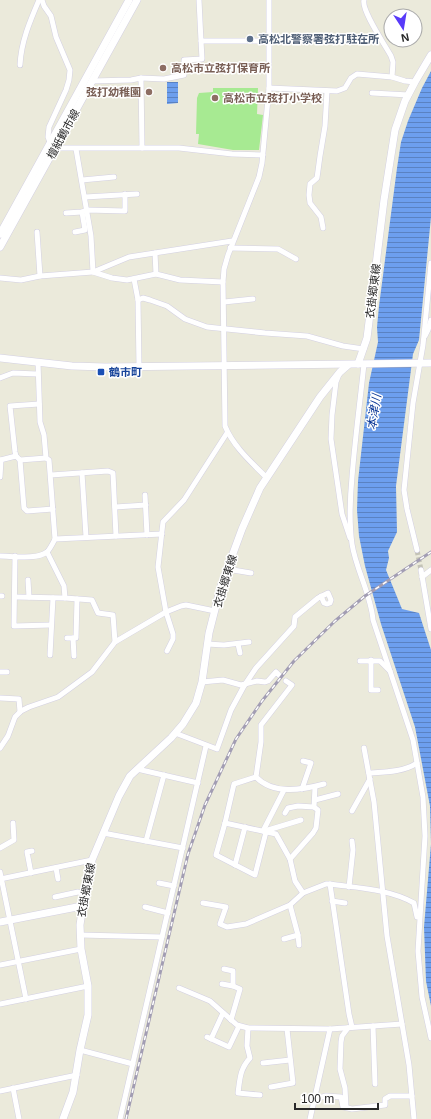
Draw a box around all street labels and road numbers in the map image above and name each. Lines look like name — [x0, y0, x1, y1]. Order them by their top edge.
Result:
street label: 檀紙鶴市線 — [44, 107, 82, 161]
street label: 衣掛郷東線 — [364, 263, 382, 319]
street label: 衣掛郷東線 — [211, 553, 239, 609]
street label: 衣掛郷東線 — [75, 862, 97, 918]

